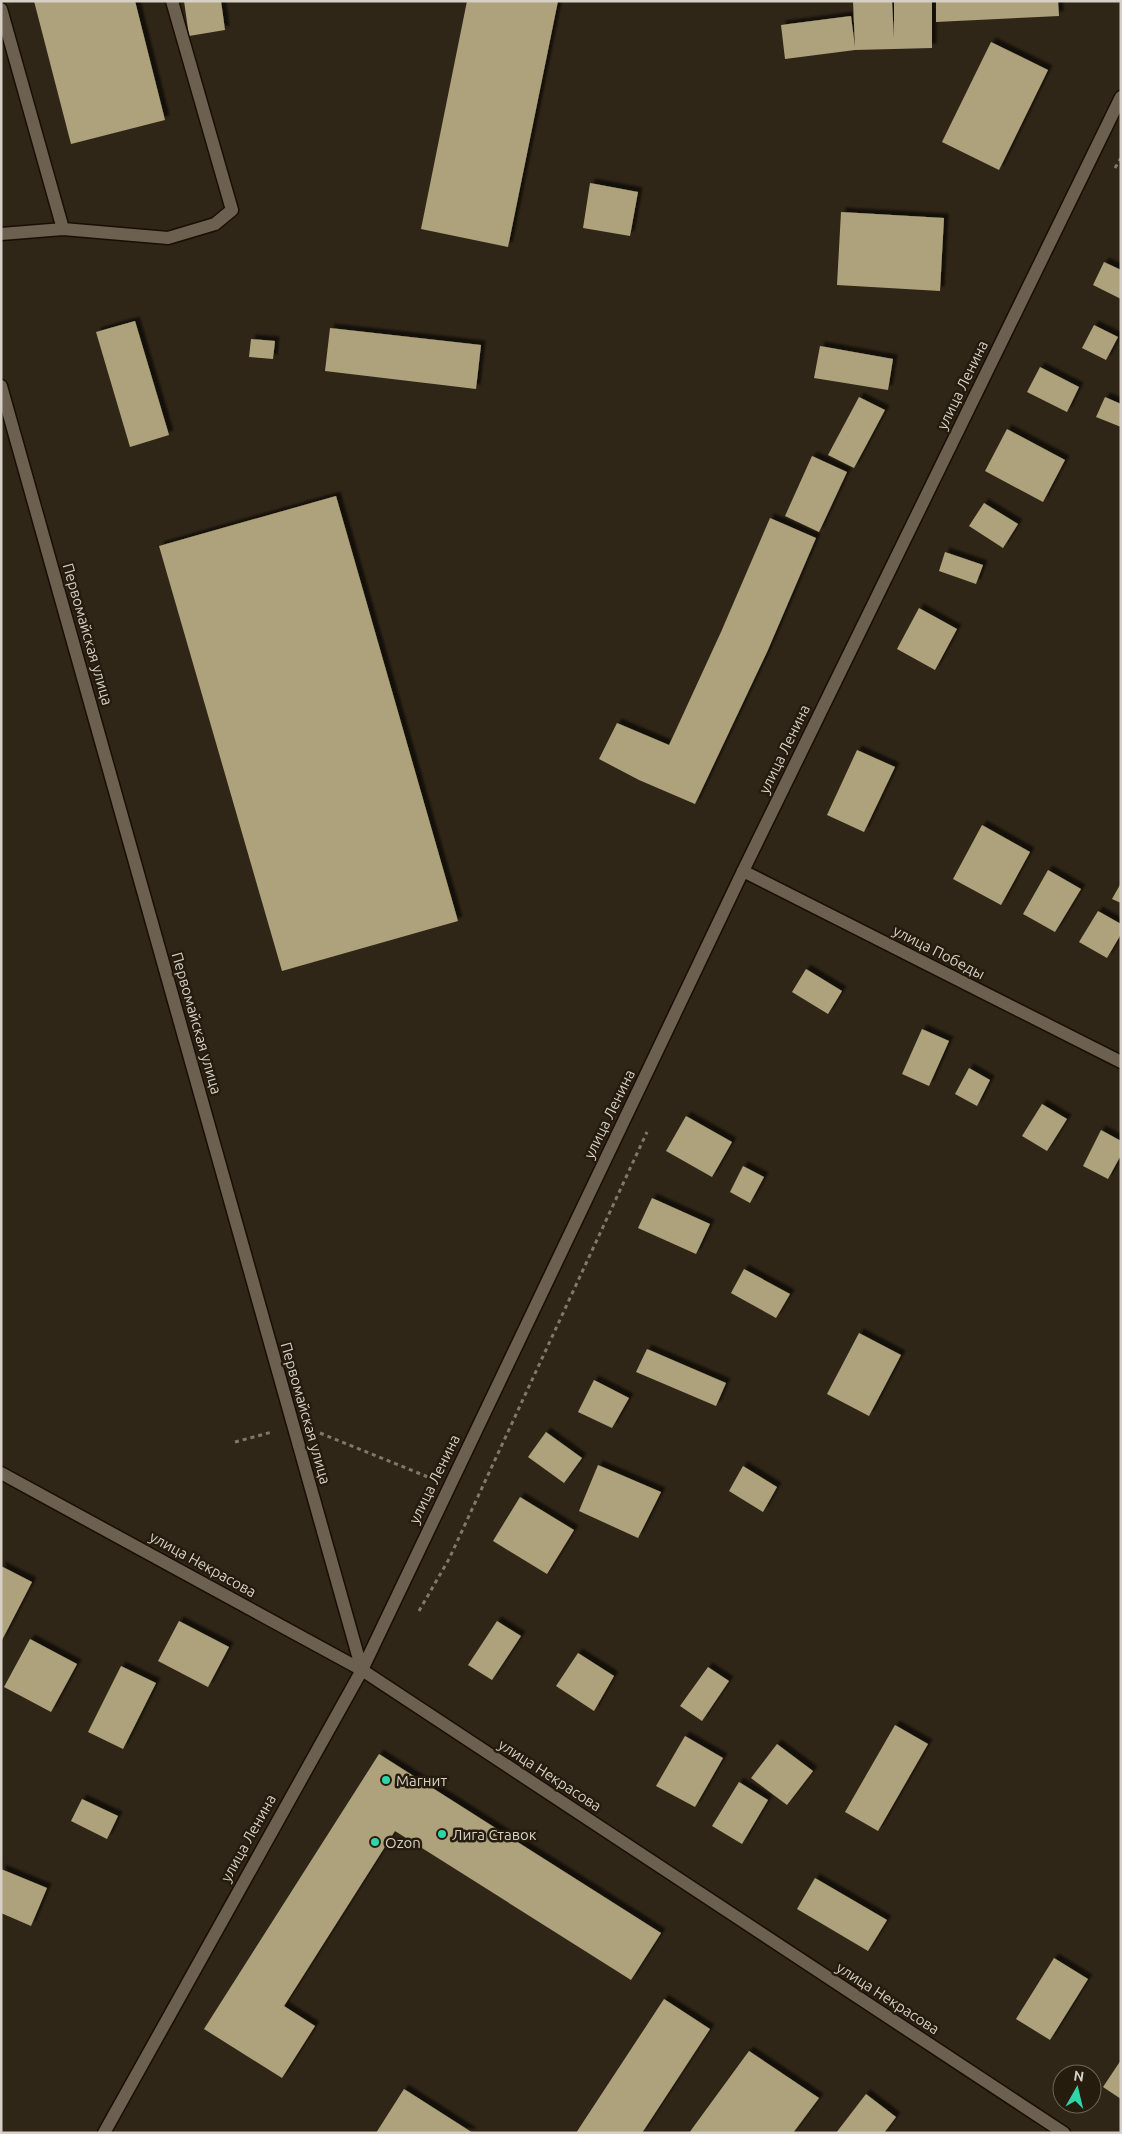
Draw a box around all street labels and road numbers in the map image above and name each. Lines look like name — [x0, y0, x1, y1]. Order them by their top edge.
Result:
street label: улица Ленина — [933, 338, 991, 432]
street label: Первомайская улица — [60, 561, 116, 707]
street label: улица Ленина — [755, 702, 813, 796]
street label: улица Победы — [890, 922, 988, 982]
street label: Первомайская улица — [169, 950, 225, 1096]
street label: улица Ленина — [580, 1067, 638, 1161]
street label: Первомайская улица — [278, 1340, 334, 1486]
street label: улица Ленина — [405, 1432, 463, 1526]
street label: улица Некрасова — [147, 1528, 259, 1600]
street label: улица Некрасова — [495, 1735, 605, 1815]
street label: улица Ленина — [217, 1791, 279, 1885]
street label: улица Некрасова — [833, 1958, 943, 2038]

